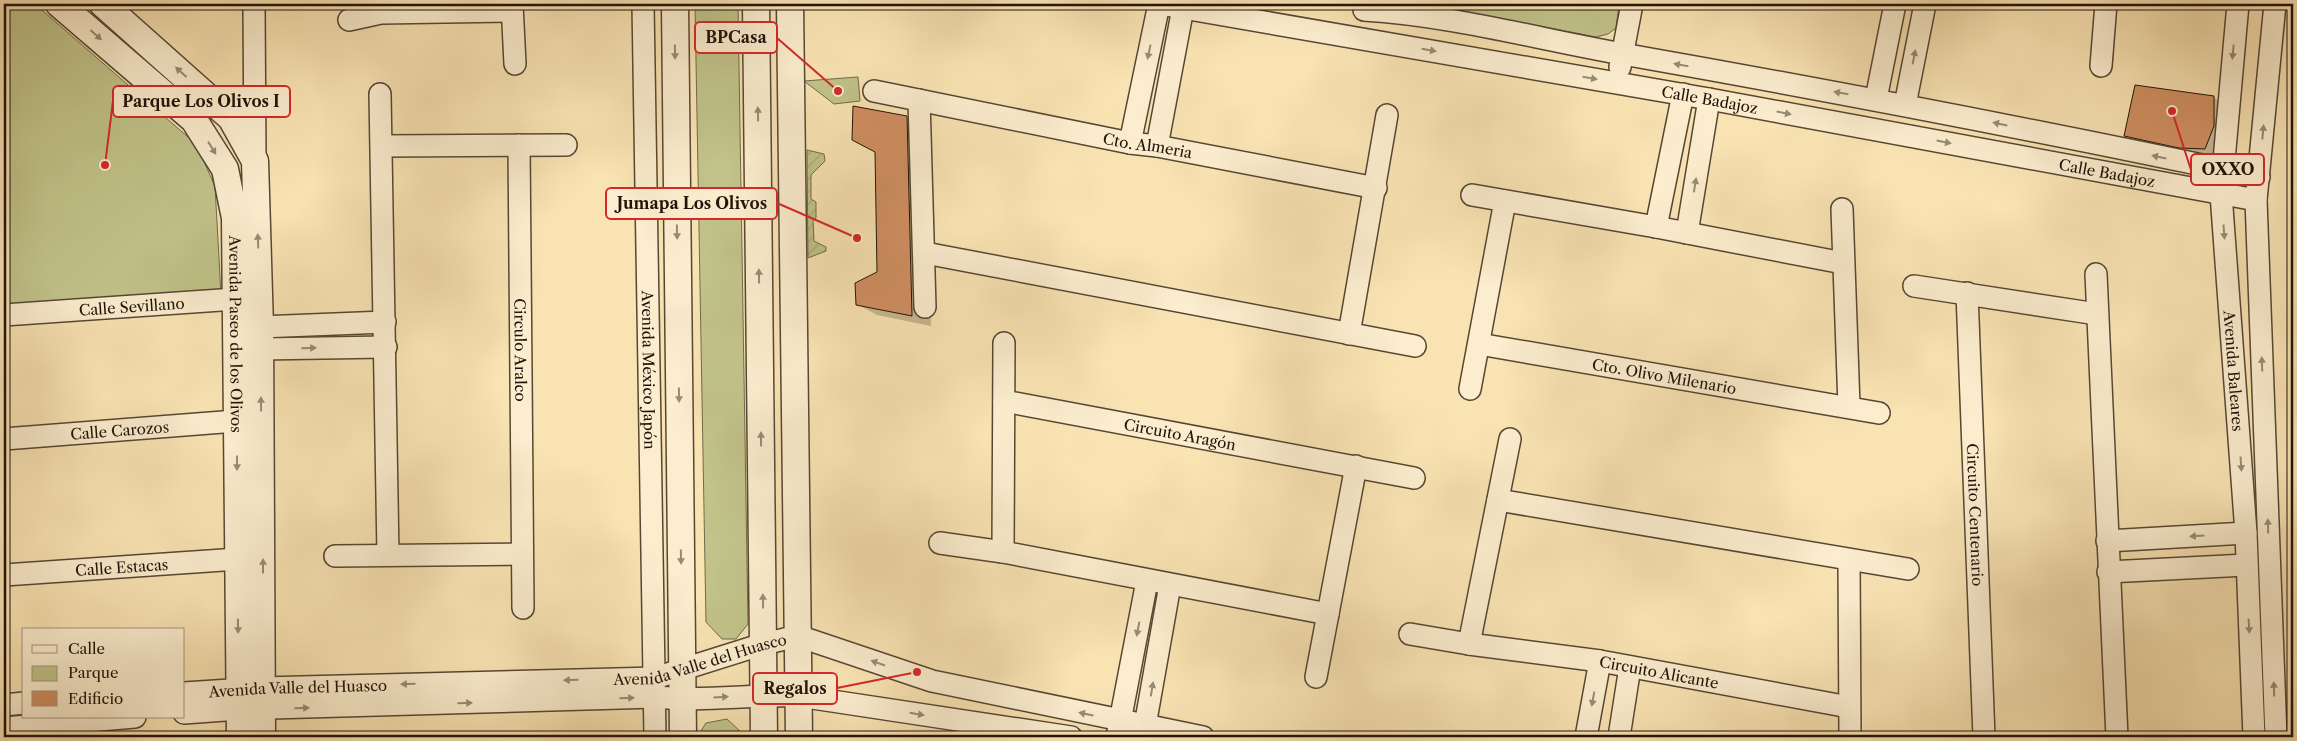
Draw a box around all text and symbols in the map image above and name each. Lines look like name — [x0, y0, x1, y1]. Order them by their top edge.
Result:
callout: BPCasa — [695, 22, 777, 53]
text: BPCasa — [705, 27, 768, 47]
one-way arrow — [89, 30, 102, 41]
one-way arrow — [1145, 44, 1153, 59]
one-way arrow — [671, 45, 679, 61]
one-way arrow — [2229, 45, 2237, 61]
one-way arrow — [1422, 47, 1438, 55]
one-way arrow — [1911, 49, 1919, 65]
one-way arrow — [1672, 60, 1688, 68]
one-way arrow — [174, 67, 187, 78]
one-way arrow — [1582, 75, 1598, 83]
street label: Calle Badajoz — [1660, 81, 1760, 117]
callout: Parque Los Olivos I — [113, 86, 290, 117]
one-way arrow — [1832, 88, 1848, 96]
text: Parque Los Olivos I — [122, 91, 280, 111]
one-way arrow — [753, 105, 761, 121]
one-way arrow — [1776, 109, 1792, 117]
one-way arrow — [1992, 120, 2008, 128]
one-way arrow — [2259, 123, 2267, 139]
street label: Cto. Almeria — [1101, 128, 1194, 162]
one-way arrow — [1936, 139, 1952, 147]
one-way arrow — [207, 141, 216, 155]
one-way arrow — [2152, 153, 2167, 161]
street label: Calle Badajoz — [2057, 154, 2157, 191]
callout: OXXO — [2191, 154, 2264, 185]
text: OXXO — [2202, 159, 2255, 179]
one-way arrow — [1691, 177, 1699, 193]
callout: Jumapa Los Olivos — [606, 188, 777, 219]
text: Jumapa Los Olivos — [614, 193, 767, 213]
one-way arrow — [2220, 224, 2228, 240]
one-way arrow — [673, 225, 681, 241]
one-way arrow — [254, 233, 262, 249]
street label: Avenida Paseo de los Olivos — [226, 234, 247, 433]
one-way arrow — [755, 268, 763, 284]
street label: Avenida México Japón — [638, 289, 660, 450]
street label: Calle Sevillano — [78, 293, 185, 319]
street label: Circulo Aralco — [511, 298, 531, 402]
street label: Avenida Baleares — [2220, 309, 2248, 432]
one-way arrow — [302, 344, 318, 352]
street label: Cto. Olivo Milenario — [1591, 354, 1738, 398]
one-way arrow — [2258, 355, 2266, 371]
one-way arrow — [675, 387, 683, 403]
one-way arrow — [257, 395, 265, 411]
street label: Circuito Aragón — [1122, 414, 1238, 454]
street label: Calle Carozos — [69, 417, 170, 443]
one-way arrow — [757, 430, 765, 446]
street label: Circuito Centenario — [1963, 443, 1988, 587]
one-way arrow — [233, 455, 241, 471]
one-way arrow — [2237, 456, 2245, 472]
one-way arrow — [2264, 518, 2272, 534]
one-way arrow — [2189, 532, 2205, 540]
one-way arrow — [677, 550, 685, 566]
street label: Calle Estacas — [75, 554, 169, 580]
one-way arrow — [259, 558, 267, 574]
one-way arrow — [758, 593, 766, 609]
one-way arrow — [235, 618, 243, 634]
one-way arrow — [2246, 618, 2254, 634]
one-way arrow — [1134, 621, 1142, 636]
legend — [22, 628, 185, 718]
street label: Avenida Valle del Huasco — [612, 629, 788, 689]
text: Calle — [68, 639, 105, 658]
street label: Circuito Alicante — [1598, 652, 1720, 692]
one-way arrow — [870, 659, 885, 667]
text: Parque — [68, 663, 118, 682]
callout: Regalos — [753, 673, 837, 704]
street label: Avenida Valle del Huasco — [207, 675, 387, 701]
one-way arrow — [563, 676, 579, 684]
text: Regalos — [763, 678, 827, 698]
one-way arrow — [400, 680, 416, 688]
one-way arrow — [2270, 680, 2278, 696]
one-way arrow — [1149, 681, 1157, 697]
text: Edificio — [68, 689, 123, 708]
one-way arrow — [1588, 691, 1596, 707]
one-way arrow — [713, 693, 729, 701]
one-way arrow — [619, 694, 635, 702]
one-way arrow — [457, 699, 473, 707]
one-way arrow — [295, 704, 311, 712]
one-way arrow — [909, 710, 925, 718]
one-way arrow — [1079, 710, 1094, 718]

